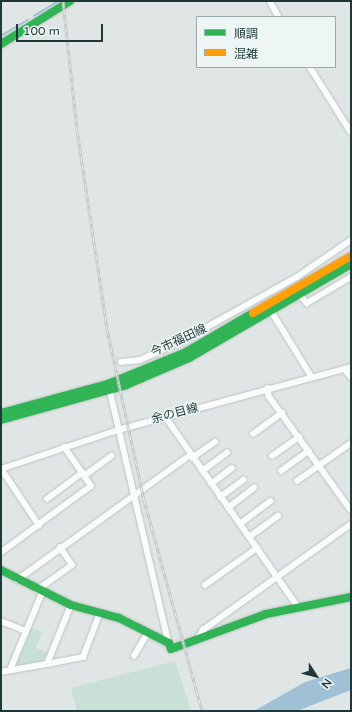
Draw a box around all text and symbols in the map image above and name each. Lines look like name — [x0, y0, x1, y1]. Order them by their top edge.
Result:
scale bar — [18, 16, 105, 42]
legend — [196, 16, 336, 68]
text: 100 m — [23, 24, 60, 38]
text: 順調 — [234, 27, 258, 41]
text: 混雑 — [234, 47, 258, 61]
street label: 今市福田線 — [149, 322, 209, 360]
street label: 余の目線 — [150, 401, 200, 427]
north arrow — [296, 656, 336, 696]
text: N — [318, 676, 334, 691]

